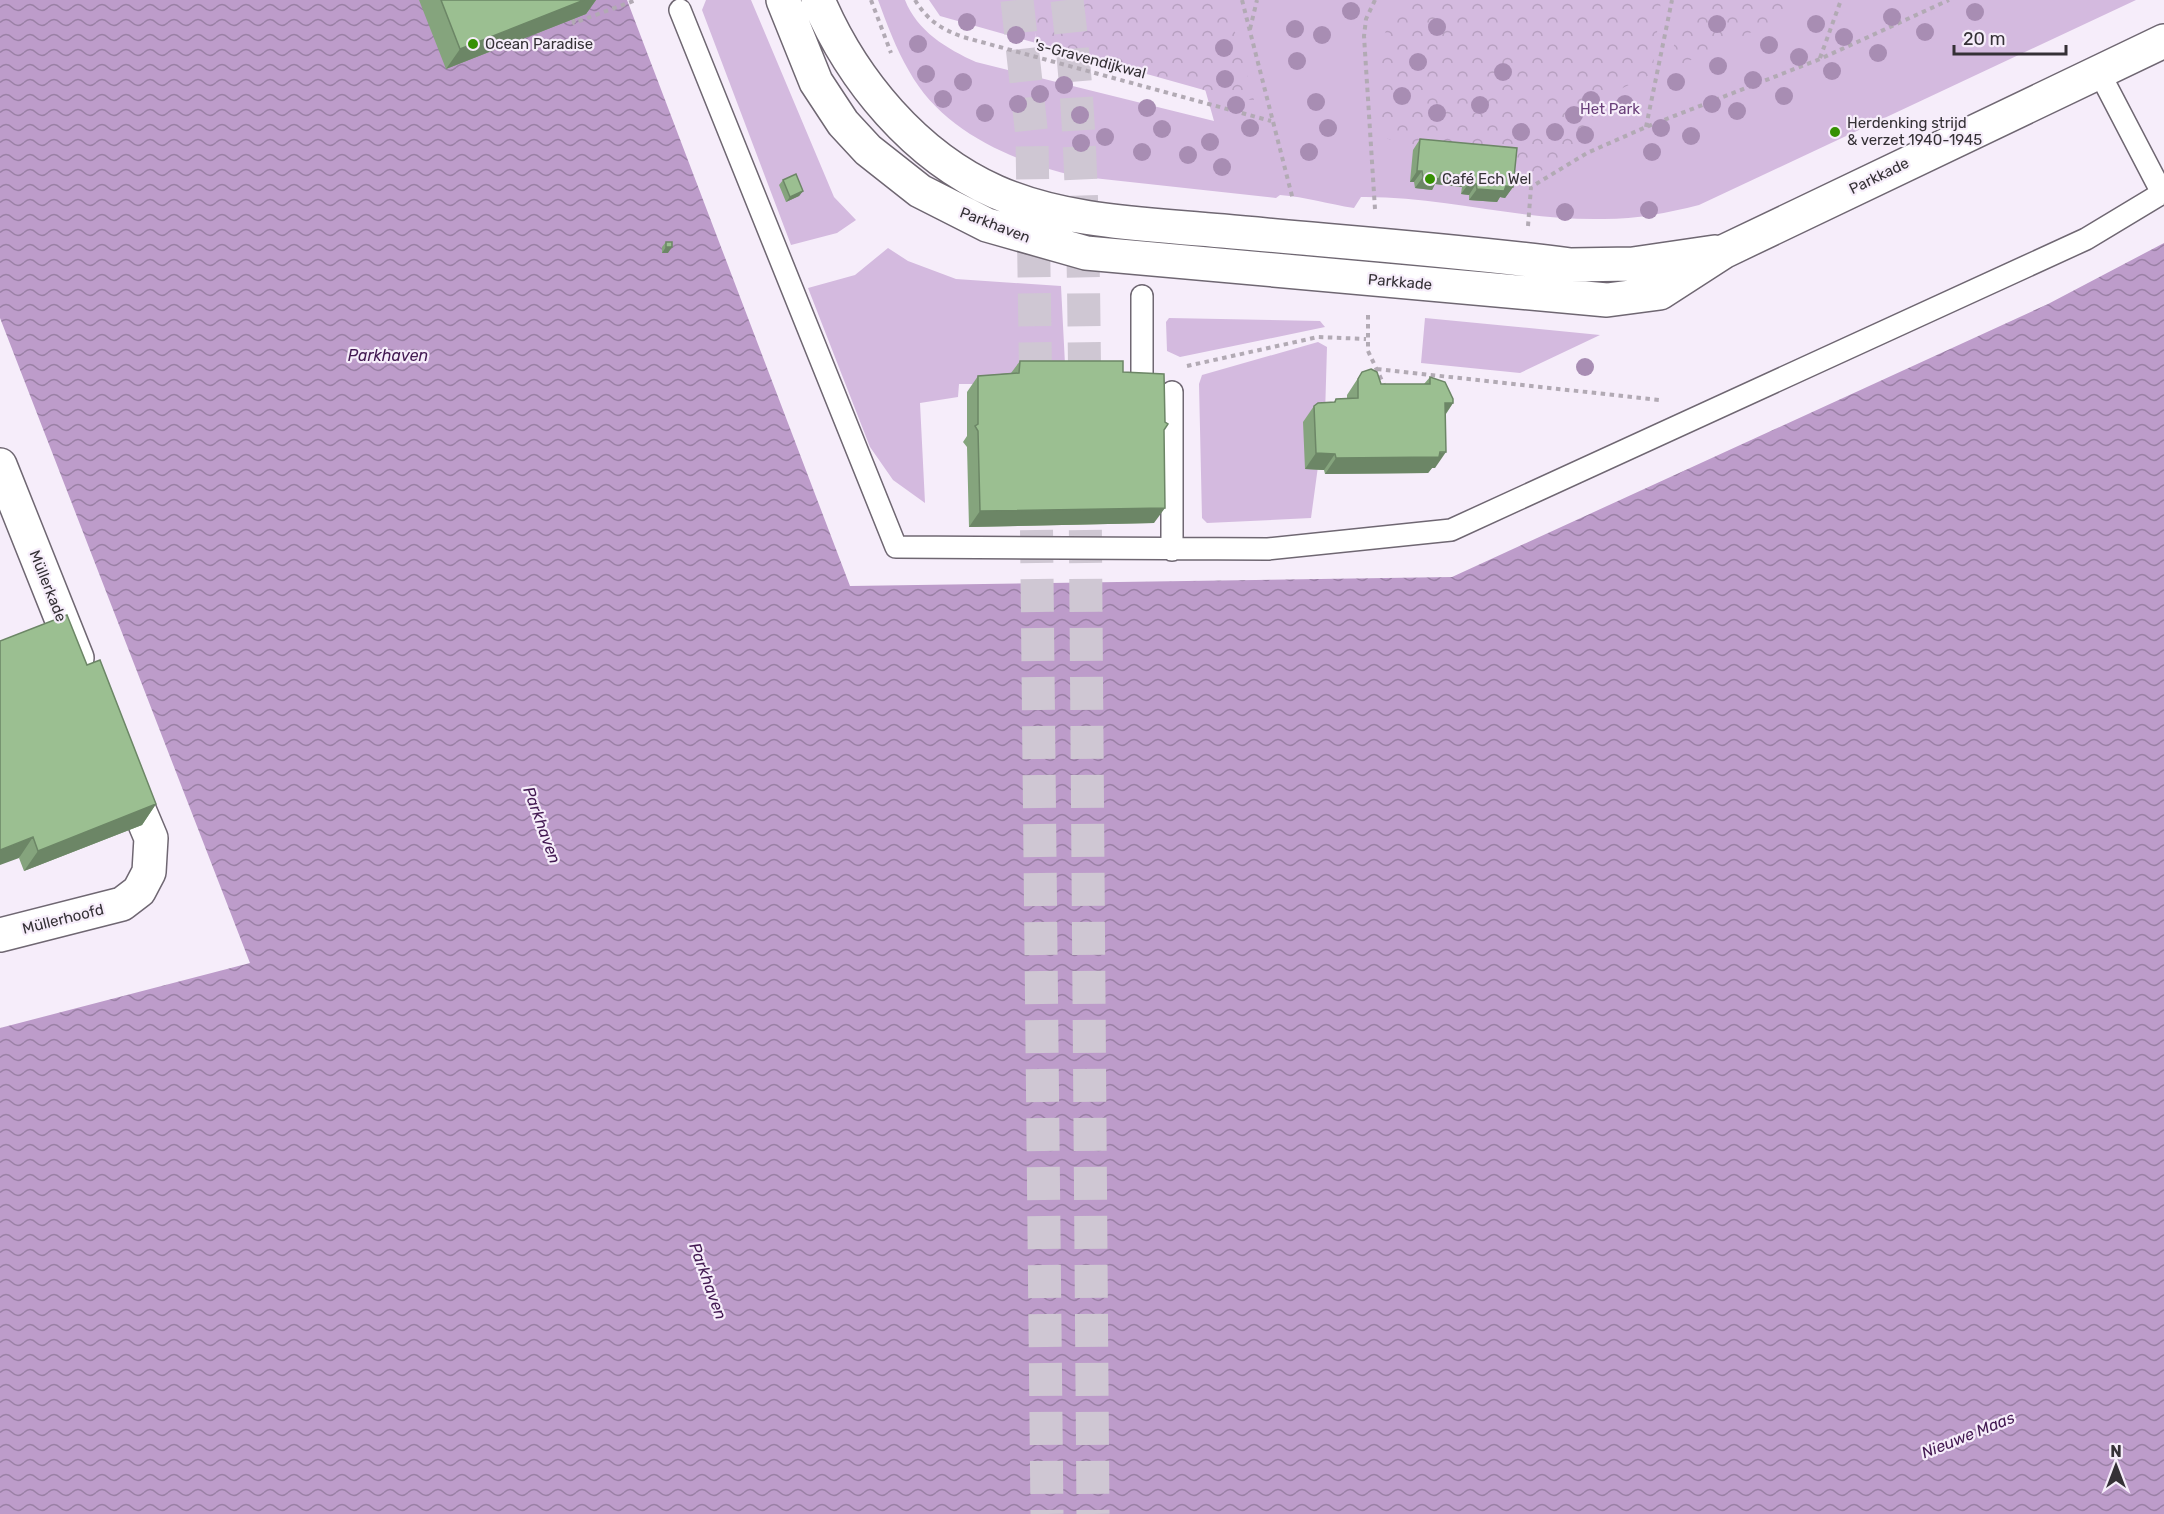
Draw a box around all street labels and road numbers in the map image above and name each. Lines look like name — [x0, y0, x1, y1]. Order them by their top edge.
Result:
street label: 's-Gravendijkwal — [1032, 35, 1148, 83]
street label: Parkkade — [1846, 154, 1912, 198]
street label: Parkhaven — [957, 203, 1033, 247]
street label: Parkkade — [1367, 270, 1433, 294]
street label: Müllerkade — [26, 548, 70, 624]
street label: Müllerhoofd — [20, 900, 106, 938]

